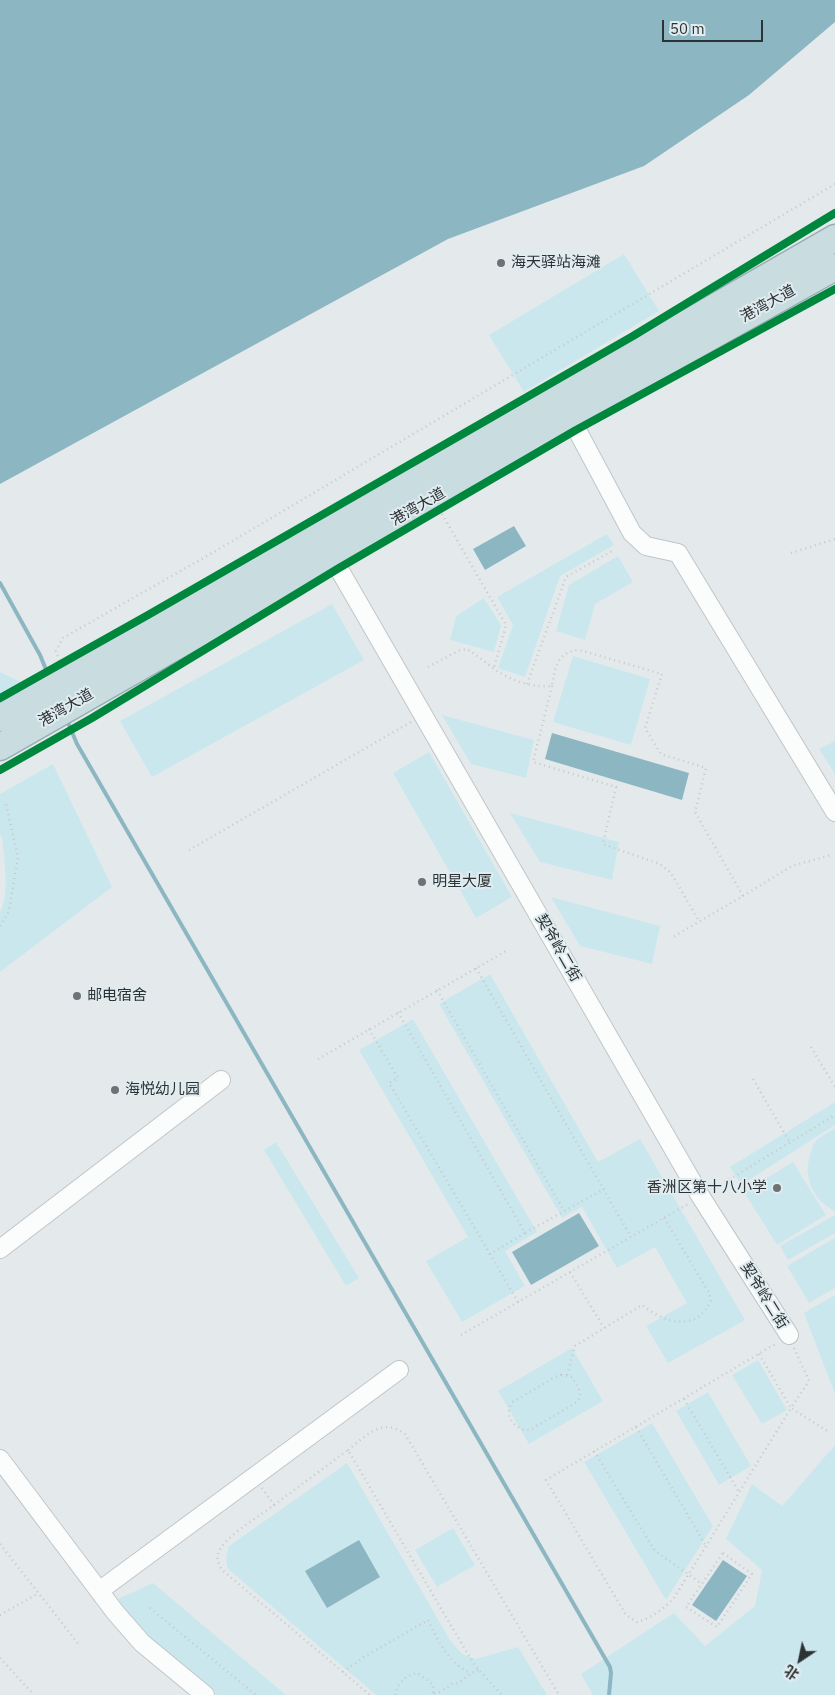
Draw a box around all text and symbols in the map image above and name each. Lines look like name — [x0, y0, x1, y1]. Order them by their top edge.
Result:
scale bar — [665, 10, 766, 42]
text: 50 m — [670, 19, 705, 38]
place label: 海天驿站海滩 — [511, 254, 601, 272]
marker: 海天驿站海滩 — [495, 257, 507, 269]
street label: 港湾大道 — [737, 282, 799, 326]
street label: 港湾大道 — [388, 484, 448, 530]
street label: 港湾大道 — [36, 685, 96, 731]
place label: 明星大厦 — [432, 873, 492, 891]
marker: 明星大厦 — [416, 876, 428, 888]
street label: 契爷岭二街 — [531, 911, 585, 985]
place label: 邮电宿舍 — [87, 987, 147, 1005]
marker: 邮电宿舍 — [71, 990, 83, 1002]
place label: 海悦幼儿园 — [125, 1081, 200, 1099]
marker: 海悦幼儿园 — [109, 1084, 121, 1096]
place label: 香洲区第十八小学 — [647, 1179, 767, 1197]
marker: 香洲区第十八小学 — [771, 1182, 783, 1194]
street label: 契爷岭二街 — [736, 1259, 792, 1333]
north arrow — [775, 1635, 825, 1685]
text: 北 — [781, 1661, 802, 1684]

